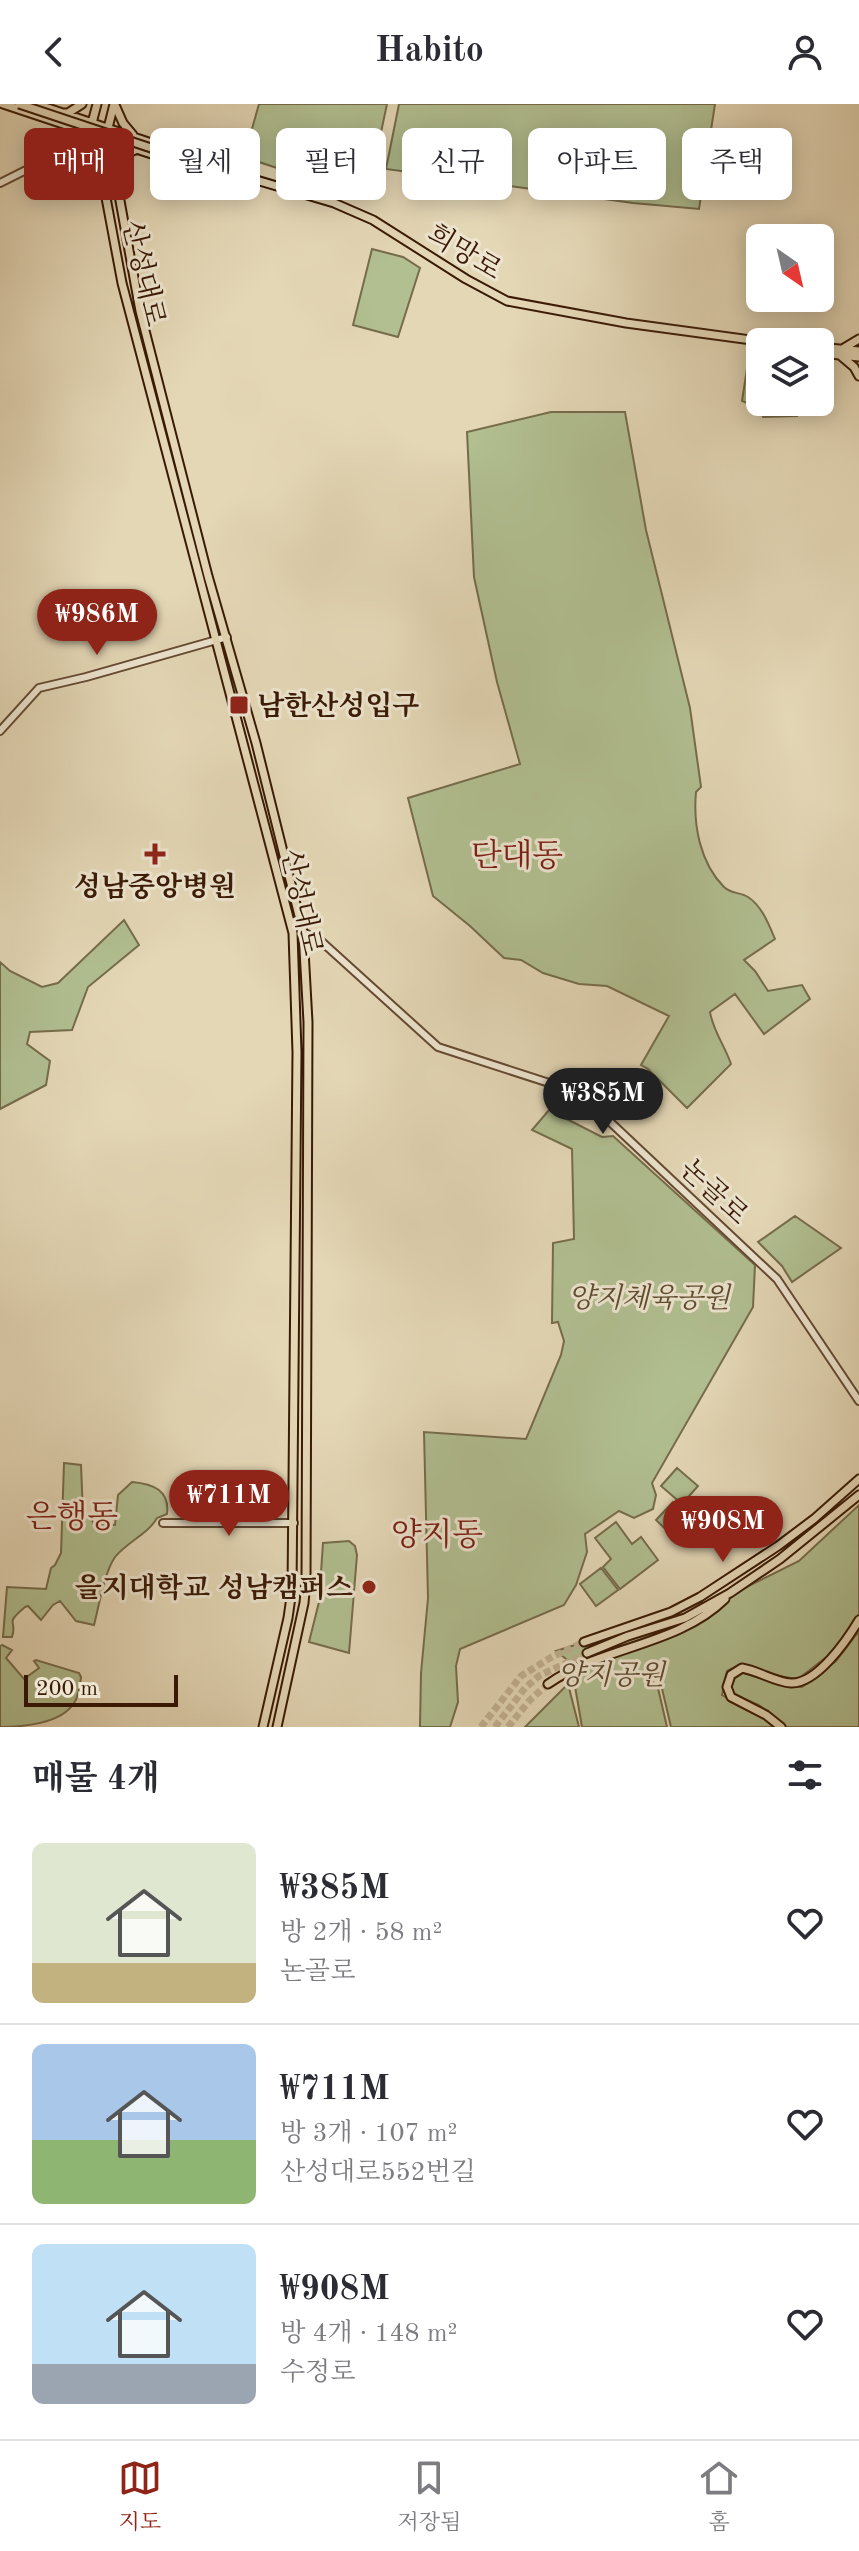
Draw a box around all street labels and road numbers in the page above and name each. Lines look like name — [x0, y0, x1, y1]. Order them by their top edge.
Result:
street label: 산성대로 — [116, 217, 170, 330]
street label: 희망로 — [421, 219, 506, 286]
street label: 산성대로 — [275, 846, 327, 958]
street label: 논골로 — [674, 1154, 754, 1231]

